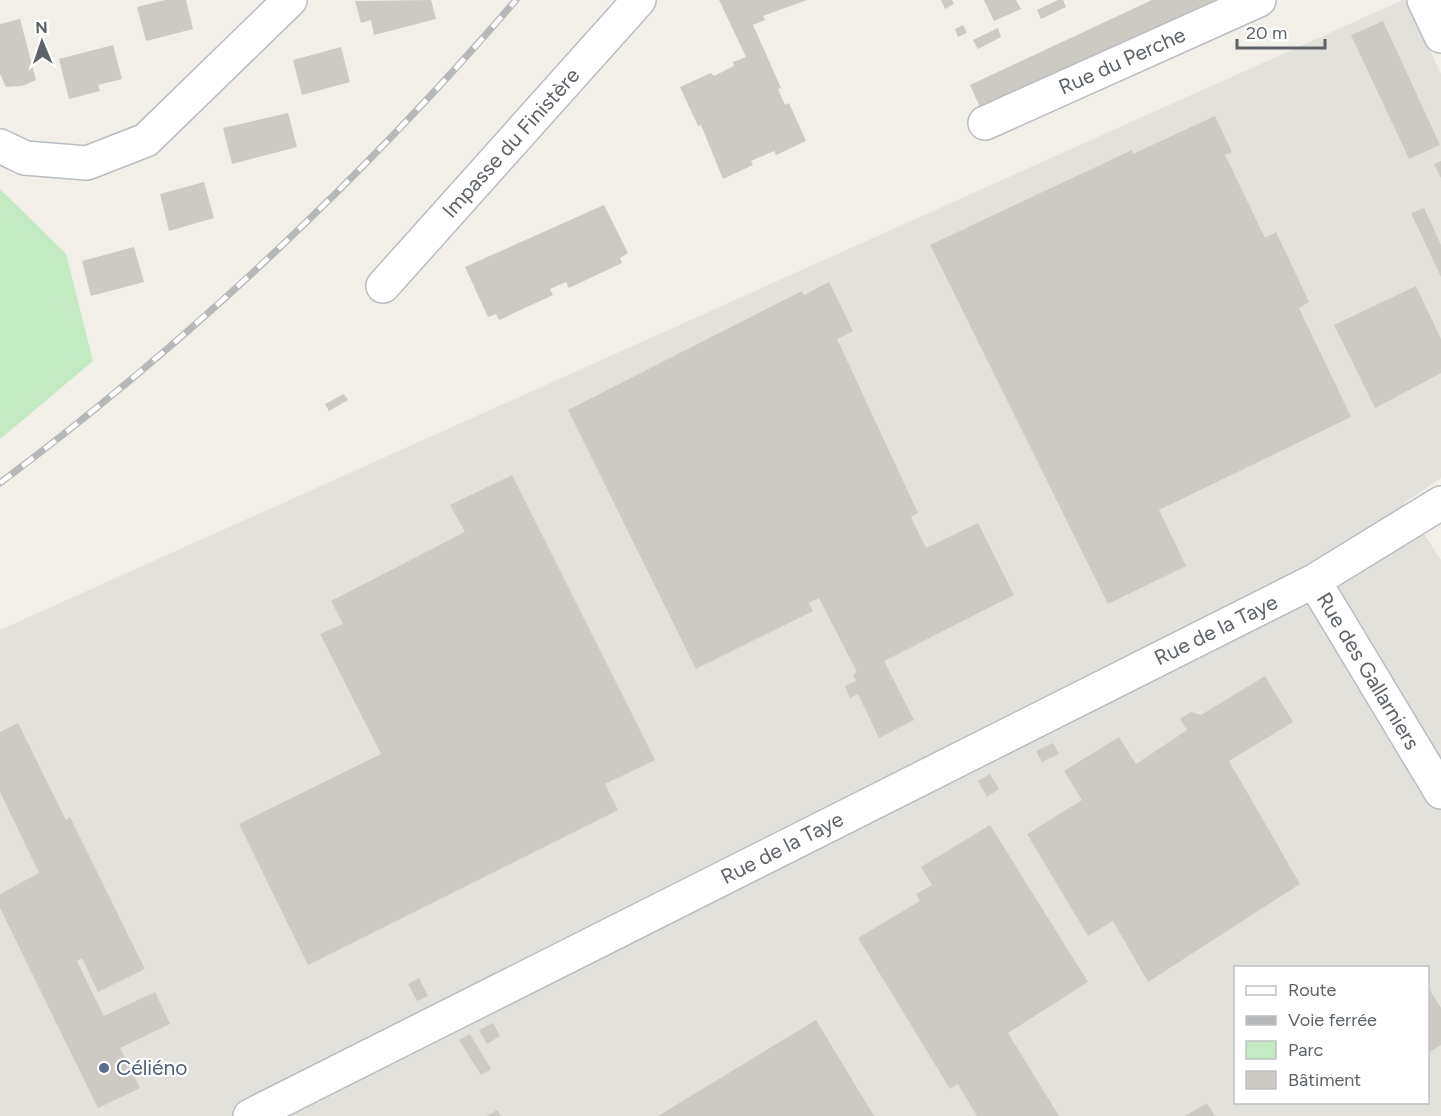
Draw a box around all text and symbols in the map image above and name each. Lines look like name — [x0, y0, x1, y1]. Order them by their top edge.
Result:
north arrow — [12, 12, 72, 72]
scale bar — [1237, 12, 1326, 50]
text: N — [35, 18, 48, 37]
street label: Rue du Perche — [1055, 22, 1189, 100]
text: 20 m — [1246, 22, 1287, 44]
street label: Impasse du Finistère — [437, 63, 584, 223]
street label: Rue des Gallarniers — [1312, 588, 1425, 754]
street label: Rue de la Taye — [1150, 589, 1282, 670]
street label: Rue de la Taye — [716, 806, 847, 889]
legend — [1234, 966, 1429, 1104]
text: Route — [1288, 979, 1337, 1001]
text: Voie ferrée — [1288, 1009, 1377, 1031]
text: Parc — [1288, 1039, 1324, 1061]
place label: Céliéno — [116, 1055, 188, 1080]
marker: Céliéno — [97, 1061, 111, 1075]
text: Bâtiment — [1288, 1069, 1361, 1091]

